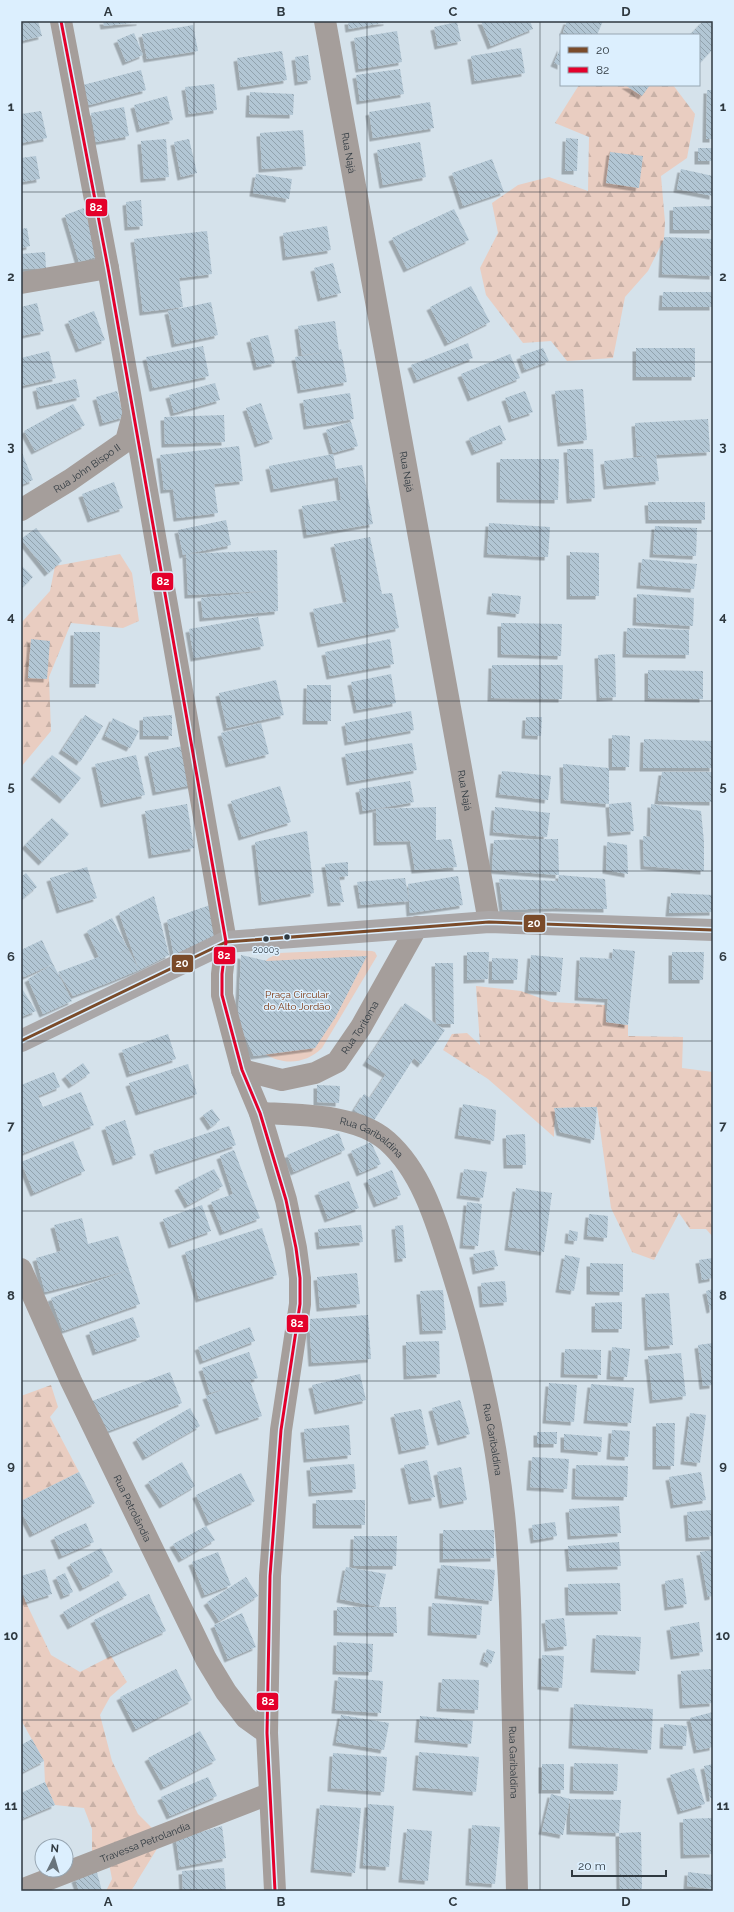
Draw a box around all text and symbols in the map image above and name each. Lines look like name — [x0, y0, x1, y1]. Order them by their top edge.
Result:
text: A — [104, 4, 113, 19]
text: B — [277, 4, 286, 19]
text: C — [449, 4, 458, 19]
text: D — [621, 4, 631, 19]
legend — [560, 34, 700, 86]
text: 20 — [596, 43, 610, 57]
text: 82 — [596, 63, 609, 77]
text: 1 — [8, 99, 15, 114]
text: 1 — [720, 99, 727, 114]
street label: Rua Najá — [340, 132, 358, 174]
line badge: 82 — [85, 198, 108, 217]
text: 82 — [90, 201, 102, 214]
text: 2 — [7, 269, 15, 284]
text: 2 — [719, 269, 727, 284]
text: 3 — [7, 439, 15, 454]
text: 3 — [719, 439, 727, 454]
street label: Rua John Bispo II — [51, 441, 122, 494]
street label: Rua Najá — [398, 450, 416, 493]
line badge: 82 — [151, 572, 174, 591]
text: 82 — [157, 575, 169, 588]
text: 4 — [7, 609, 15, 624]
text: 4 — [719, 609, 727, 624]
street label: Rua Najá — [456, 769, 474, 812]
text: 5 — [7, 779, 15, 794]
text: 5 — [719, 779, 727, 794]
line badge: 20 — [523, 914, 546, 933]
text: 20 — [528, 917, 541, 930]
unlabelled marker — [282, 932, 292, 942]
marker: 20003 — [261, 934, 271, 944]
place label: 20003 — [253, 945, 279, 955]
line badge: 82 — [213, 946, 236, 965]
text: 6 — [7, 949, 15, 964]
text: 82 — [218, 949, 230, 962]
text: 6 — [719, 949, 727, 964]
line badge: 20 — [171, 954, 194, 973]
text: 20 — [176, 957, 189, 970]
park label: Praça Circular do Alto Jordão — [263, 989, 331, 1012]
street label: Rua Toritoma — [339, 999, 380, 1056]
street label: Rua Garibaldina — [339, 1115, 406, 1160]
text: 7 — [7, 1118, 15, 1133]
text: 7 — [719, 1118, 727, 1133]
text: 8 — [7, 1288, 15, 1303]
text: 8 — [719, 1288, 727, 1303]
line badge: 82 — [286, 1314, 309, 1333]
text: 82 — [291, 1317, 303, 1330]
street label: Rua Garibaldina — [481, 1402, 505, 1476]
text: 9 — [7, 1458, 15, 1473]
text: 9 — [719, 1458, 727, 1473]
street label: Rua Petrolândia — [112, 1473, 154, 1543]
text: 10 — [4, 1628, 18, 1643]
text: 10 — [716, 1628, 730, 1643]
line badge: 82 — [256, 1692, 279, 1711]
text: 82 — [262, 1695, 274, 1708]
street label: Rua Garibaldina — [508, 1726, 520, 1799]
text: 11 — [5, 1798, 18, 1813]
text: 11 — [717, 1798, 730, 1813]
street label: Travessa Petrolandia — [99, 1820, 191, 1864]
north arrow — [34, 1838, 74, 1878]
text: N — [50, 1842, 60, 1855]
scale bar — [572, 1852, 666, 1878]
text: 20 m — [578, 1859, 606, 1873]
text: A — [104, 1894, 113, 1909]
text: B — [277, 1894, 286, 1909]
text: C — [449, 1894, 458, 1909]
text: D — [621, 1894, 631, 1909]

